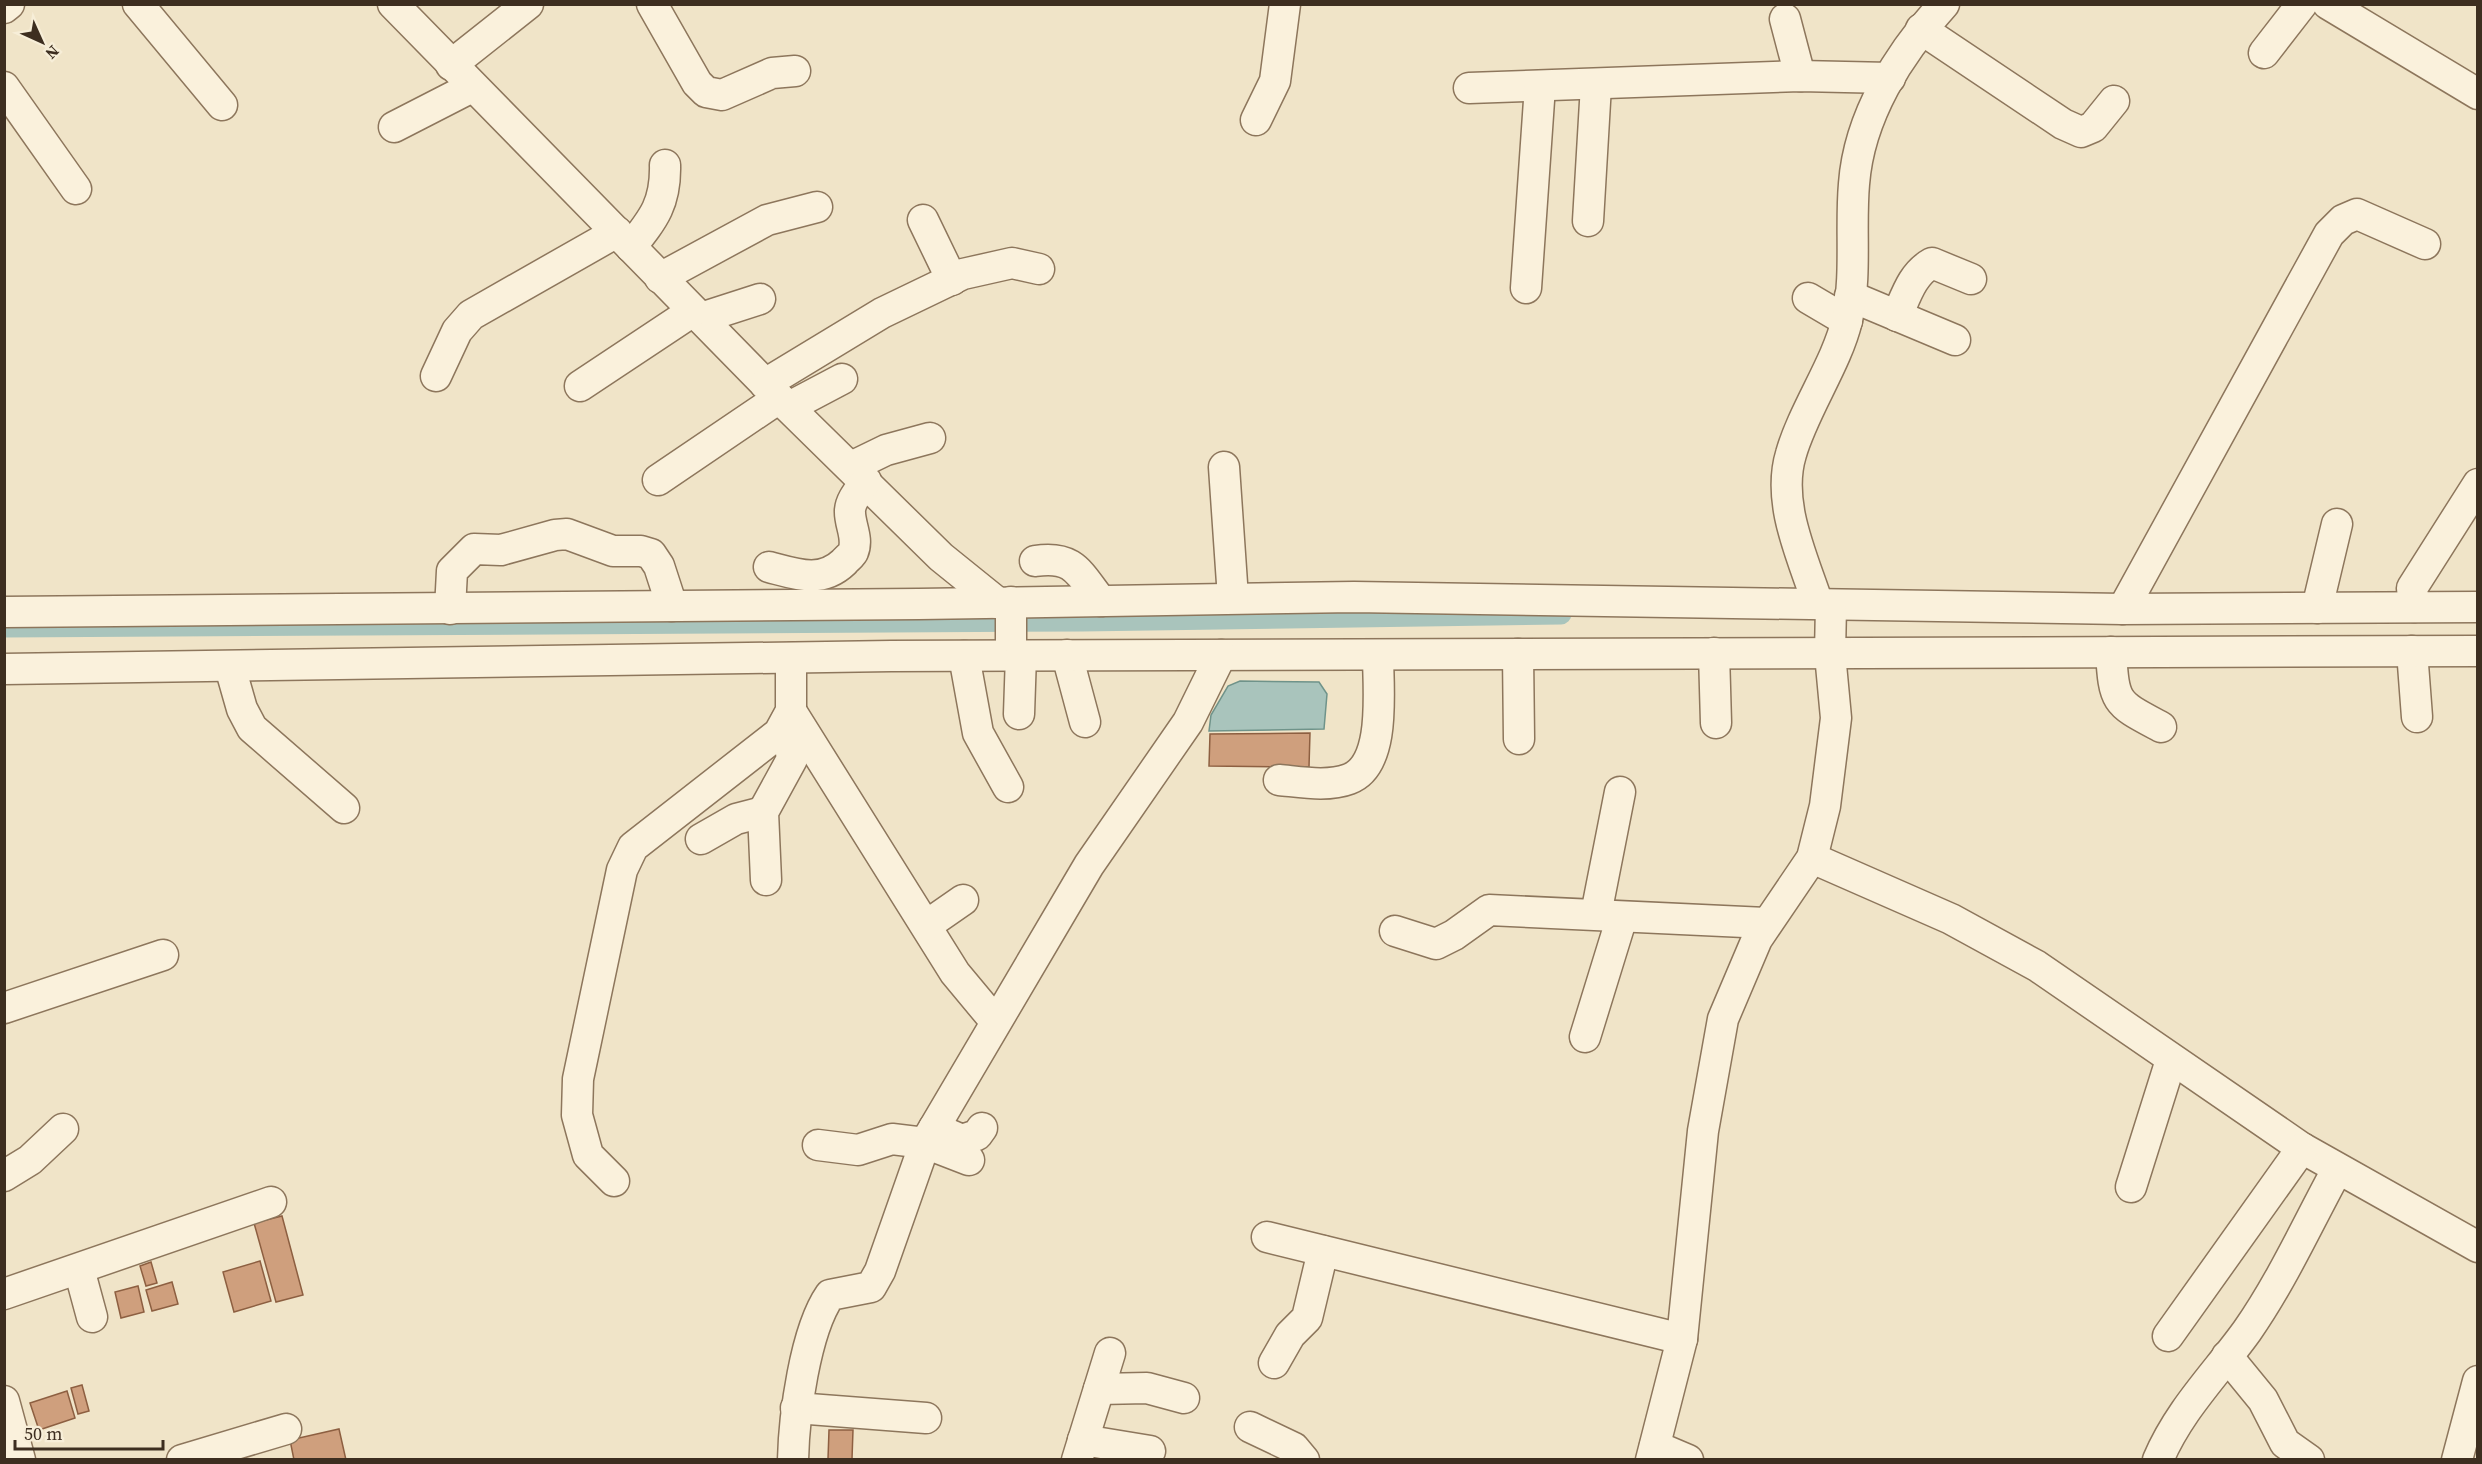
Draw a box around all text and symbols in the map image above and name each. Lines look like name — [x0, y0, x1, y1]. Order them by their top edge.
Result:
north arrow — [12, 12, 72, 72]
text: N — [40, 41, 65, 65]
scale bar — [15, 1413, 164, 1451]
text: 50 m — [24, 1421, 62, 1446]

